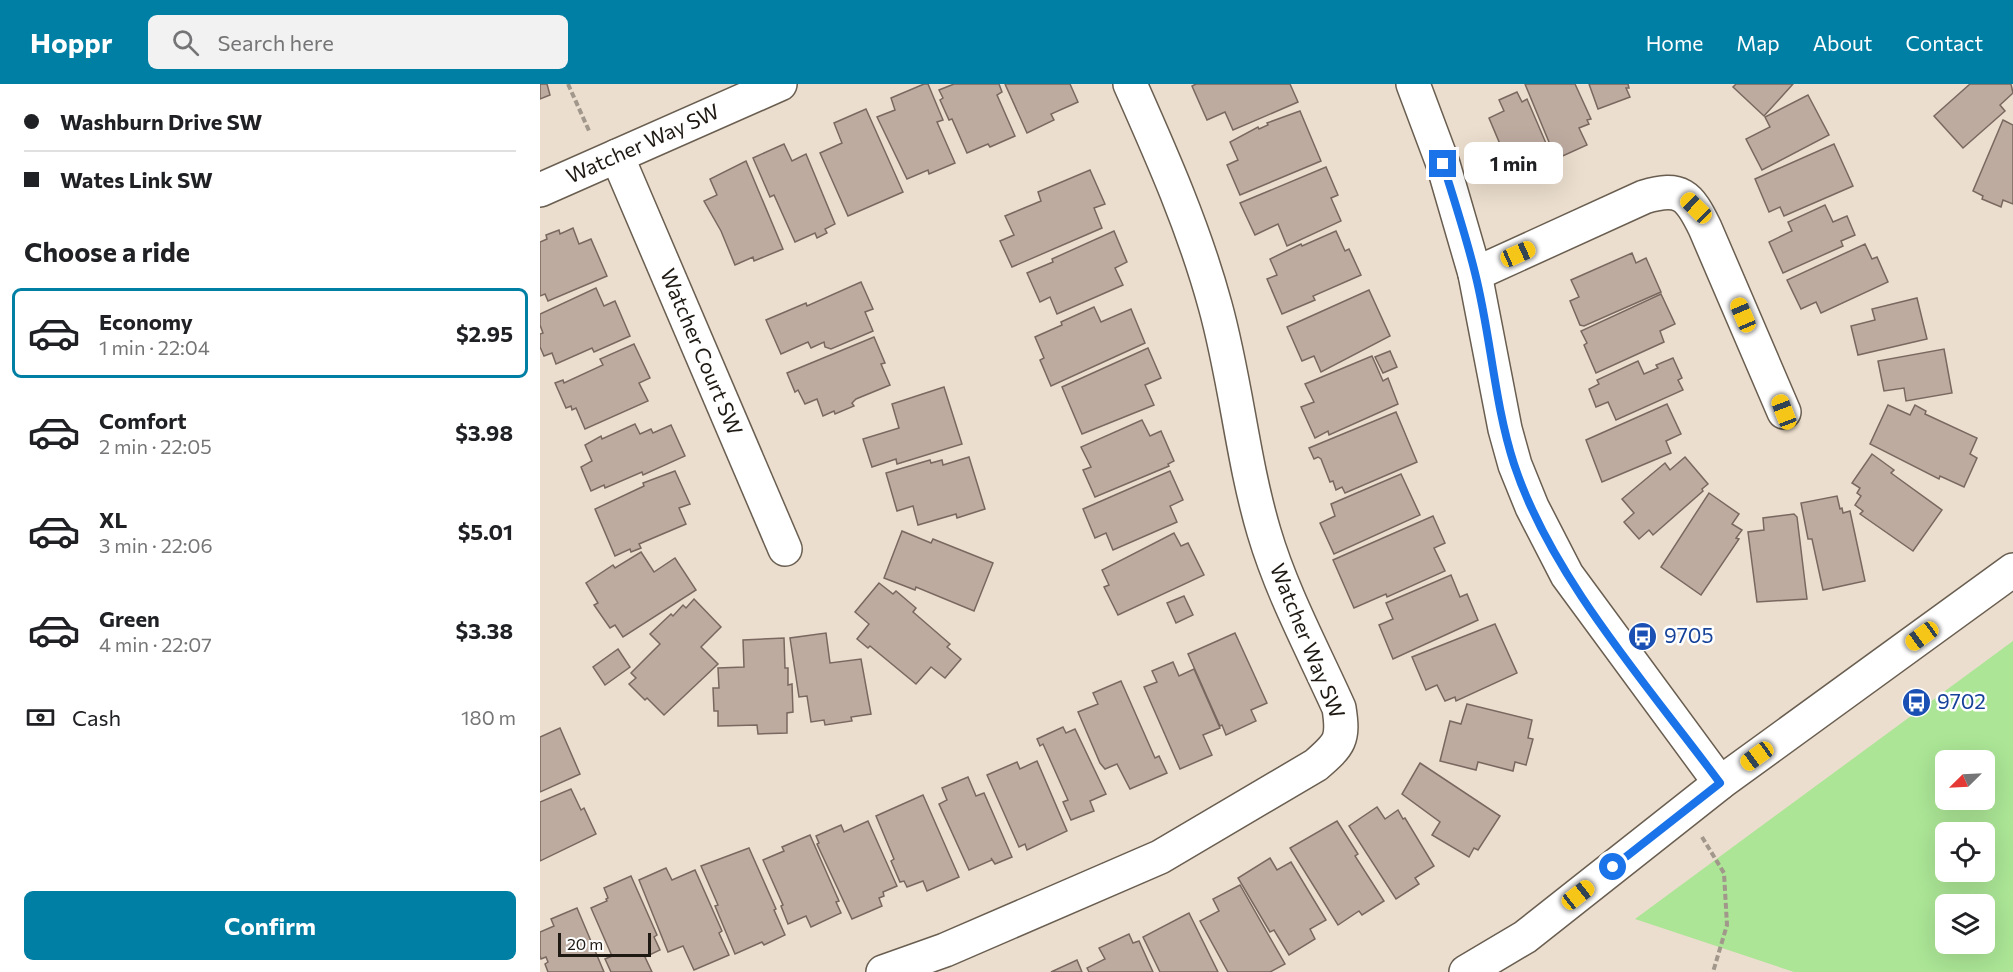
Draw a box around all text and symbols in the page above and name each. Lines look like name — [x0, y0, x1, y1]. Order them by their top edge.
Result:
search box — [148, 15, 568, 69]
text: Hoppr — [30, 25, 112, 59]
icon: search — [169, 26, 202, 59]
text: Search here — [217, 29, 334, 56]
text: Home — [1646, 30, 1703, 55]
text: Map — [1736, 30, 1780, 55]
text: About — [1813, 30, 1872, 55]
text: Contact — [1905, 30, 1983, 55]
street label: Watcher Way SW — [562, 98, 723, 188]
text: Washburn Drive SW — [60, 108, 262, 135]
callout: 1 min — [1464, 143, 1563, 185]
route end — [1429, 150, 1456, 177]
text: 1 min — [1490, 151, 1537, 175]
text: Wates Link SW — [60, 166, 213, 193]
car — [1677, 189, 1715, 227]
text: Choose a ride — [24, 235, 190, 268]
car — [1498, 238, 1538, 270]
street label: Watcher Court SW — [656, 264, 749, 439]
car — [1728, 295, 1758, 335]
icon: car — [27, 306, 81, 360]
text: Economy — [99, 308, 193, 335]
text: $2.95 — [456, 320, 513, 347]
text: 1 min · 22:04 — [99, 335, 210, 359]
car — [1769, 392, 1799, 432]
icon: car — [27, 405, 81, 459]
text: Comfort — [99, 407, 187, 434]
text: $3.98 — [455, 419, 513, 446]
text: 2 min · 22:05 — [99, 434, 212, 458]
icon: car — [27, 504, 81, 558]
text: XL — [99, 506, 127, 533]
text: $5.01 — [458, 518, 513, 545]
text: 3 min · 22:06 — [99, 533, 213, 557]
street label: Watcher Way SW — [1266, 559, 1351, 722]
icon: car — [27, 603, 81, 657]
text: Green — [99, 605, 160, 632]
text: $3.38 — [456, 617, 513, 644]
car — [1902, 618, 1942, 654]
bus stop icon: 9705 — [1627, 620, 1659, 652]
place label: 9705 — [1664, 622, 1713, 647]
text: 4 min · 22:07 — [99, 632, 212, 656]
bus stop icon: 9702 — [1900, 686, 1932, 718]
place label: 9702 — [1937, 688, 1986, 713]
icon: cash — [24, 701, 57, 734]
text: Cash — [72, 704, 121, 731]
text: 180 m — [461, 705, 516, 729]
car — [1737, 738, 1777, 774]
north arrow — [1935, 750, 1995, 810]
map controls — [1935, 750, 1995, 954]
button: locate — [1935, 822, 1995, 882]
route start — [1599, 853, 1626, 880]
car — [1558, 877, 1598, 913]
button: Confirm — [24, 891, 516, 960]
button: layers — [1935, 894, 1995, 954]
scale bar — [558, 930, 651, 958]
text: 20 m — [567, 934, 603, 953]

